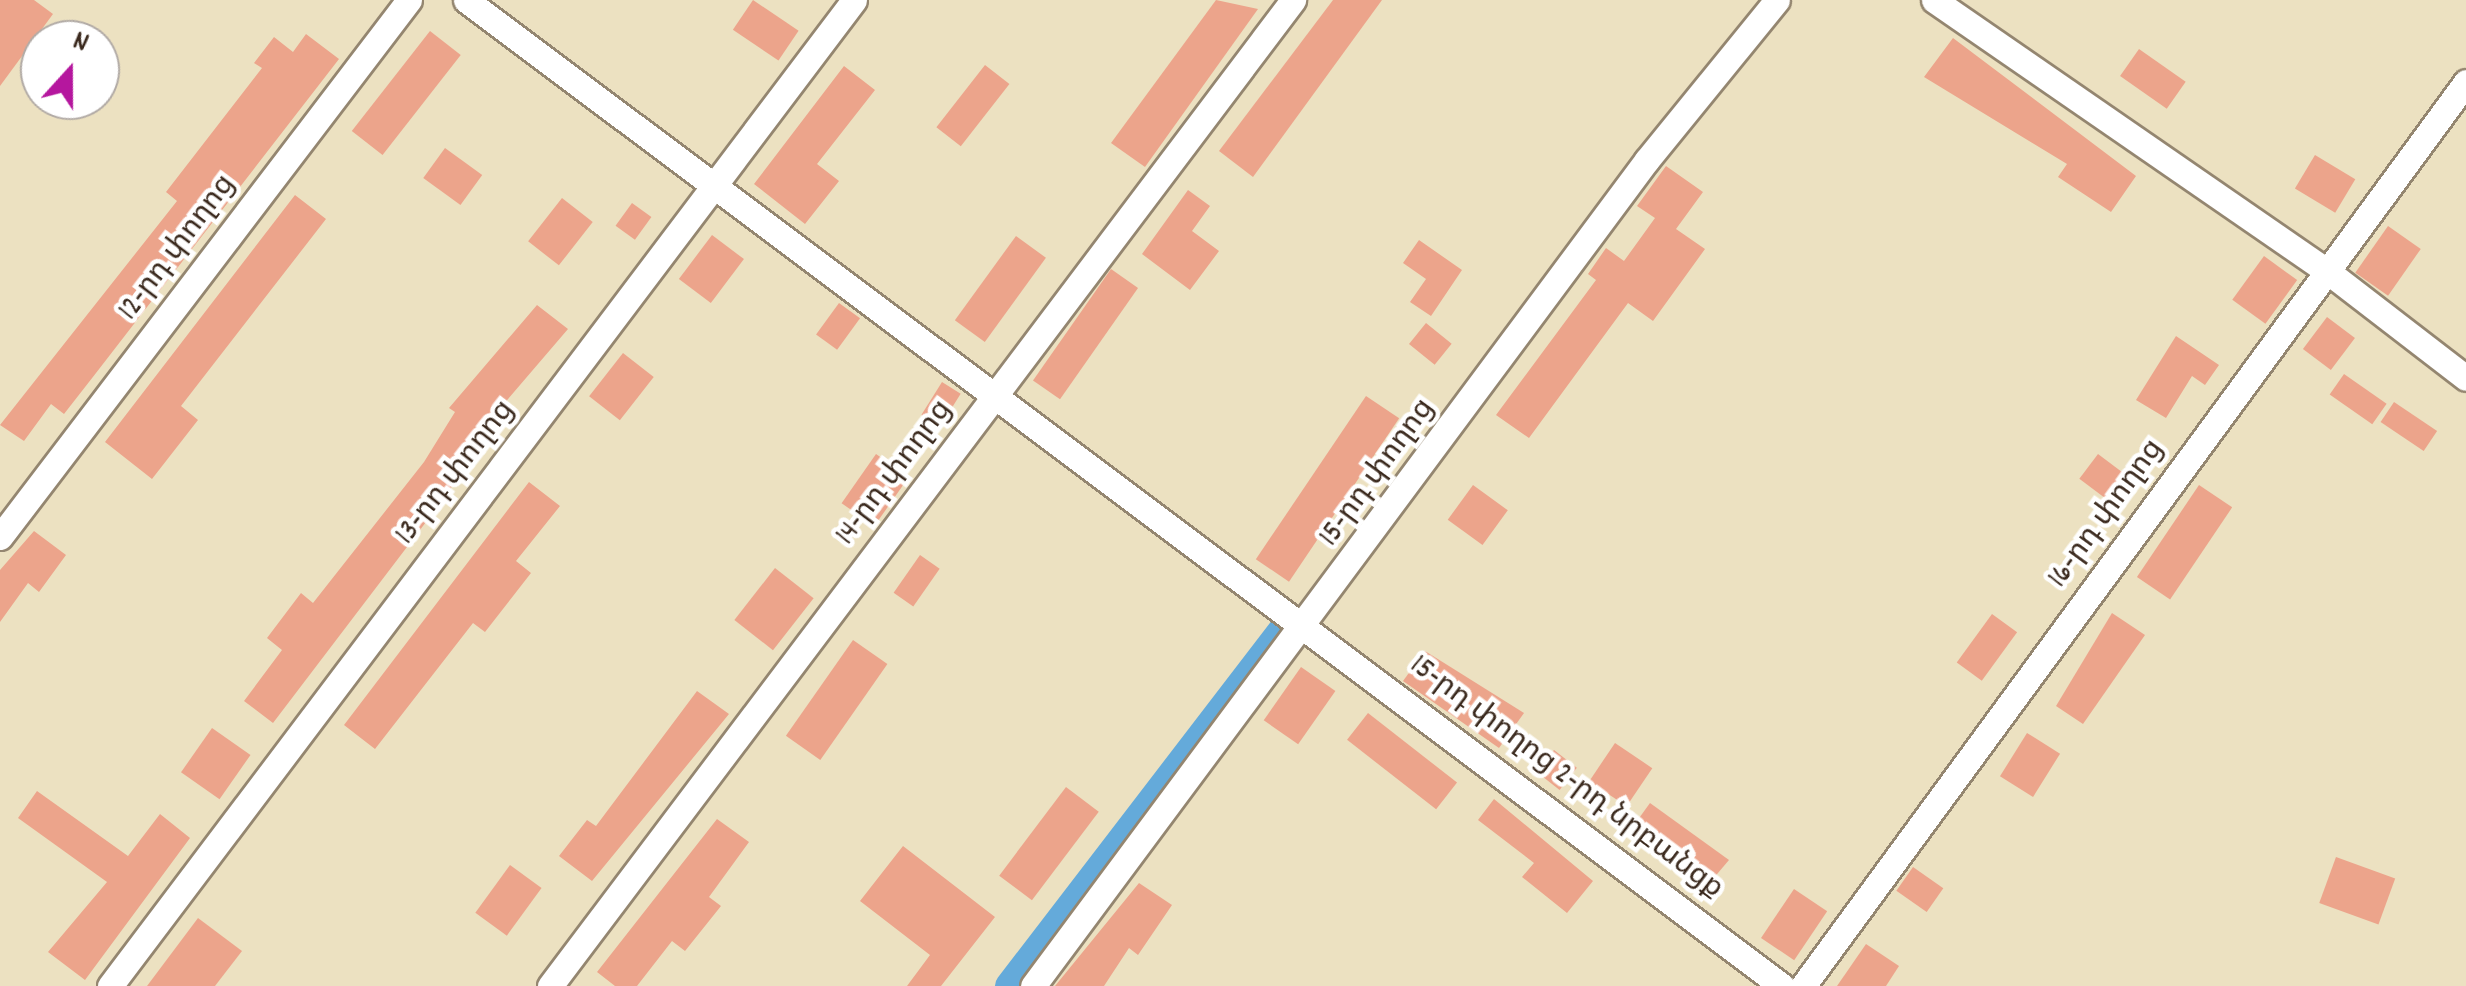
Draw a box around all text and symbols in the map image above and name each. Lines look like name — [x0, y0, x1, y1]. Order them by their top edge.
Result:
north arrow — [20, 20, 120, 120]
text: N — [66, 23, 94, 65]
street label: 12-րդ փողոց — [113, 169, 245, 329]
street label: 15-րդ փողոց — [1313, 393, 1445, 555]
street label: 14-րդ փողոց — [830, 394, 962, 554]
street label: 13-րդ փողոց — [390, 395, 524, 553]
street label: 16-րդ փողոց — [2042, 434, 2174, 596]
street label: 15-րդ փողոց 2-րդ նրբանցք — [1401, 649, 1729, 909]

